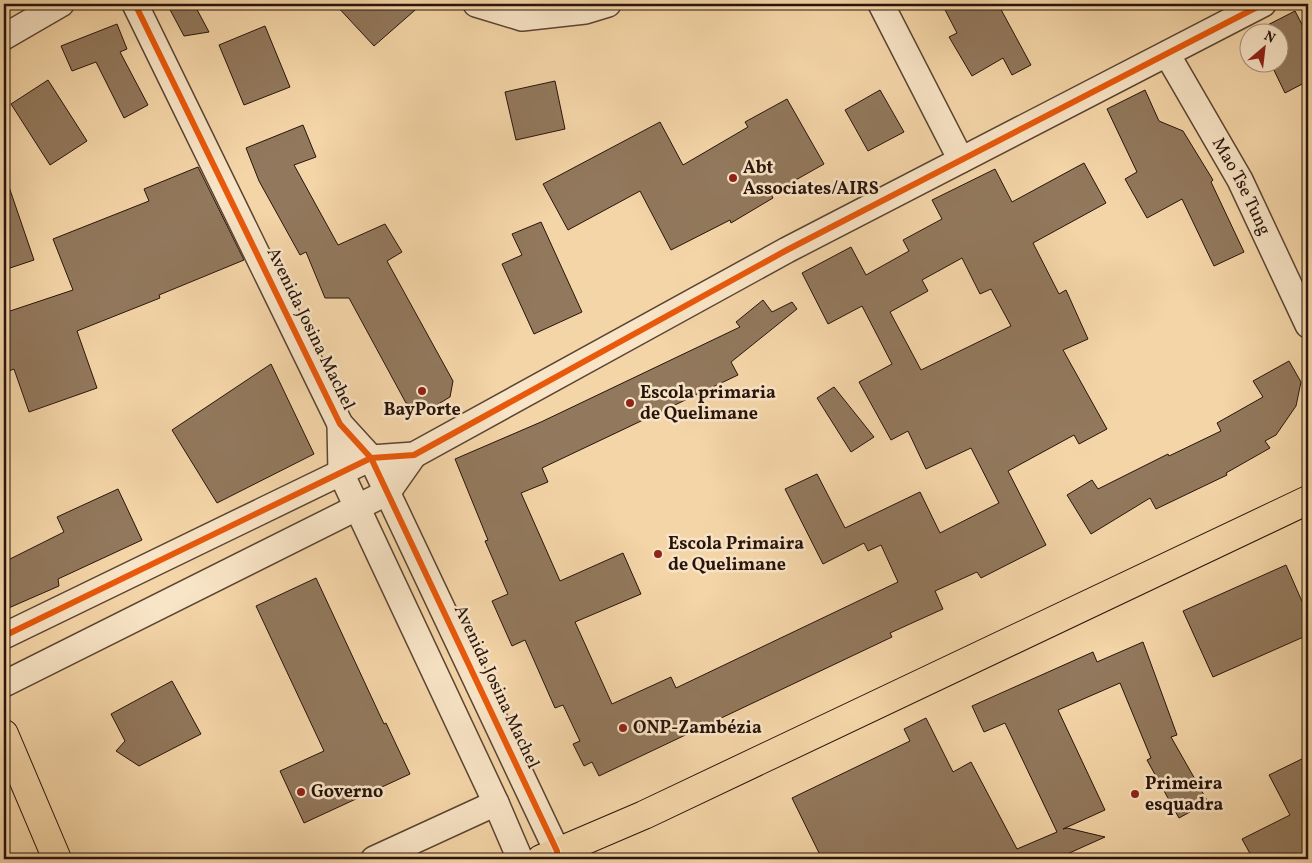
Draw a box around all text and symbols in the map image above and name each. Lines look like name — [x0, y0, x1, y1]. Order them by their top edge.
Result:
north arrow — [1240, 22, 1290, 72]
text: N — [1260, 27, 1278, 49]
street label: Mao Tse Tung — [1206, 133, 1277, 240]
place label: Abt Associates/AIRS — [743, 156, 879, 202]
marker: Abt Associates/AIRS — [727, 172, 739, 184]
street label: Avenida Josina Machel — [260, 243, 360, 415]
place label: Escola primaria de Quelimane — [640, 381, 776, 427]
marker: BayPorte — [416, 385, 428, 397]
marker: Escola primaria de Quelimane — [624, 397, 636, 409]
place label: BayPorte — [383, 398, 461, 423]
place label: Escola Primaira de Quelimane — [668, 532, 804, 578]
marker: Escola Primaira de Quelimane — [652, 548, 664, 560]
street label: Avenida Josina Machel — [447, 601, 545, 773]
place label: ONP-Zambézia — [633, 716, 762, 741]
marker: ONP-Zambézia — [617, 722, 629, 734]
place label: Primeira esquadra — [1145, 772, 1224, 818]
place label: Governo — [311, 780, 383, 805]
marker: Governo — [295, 786, 307, 798]
marker: Primeira esquadra — [1129, 788, 1141, 800]

